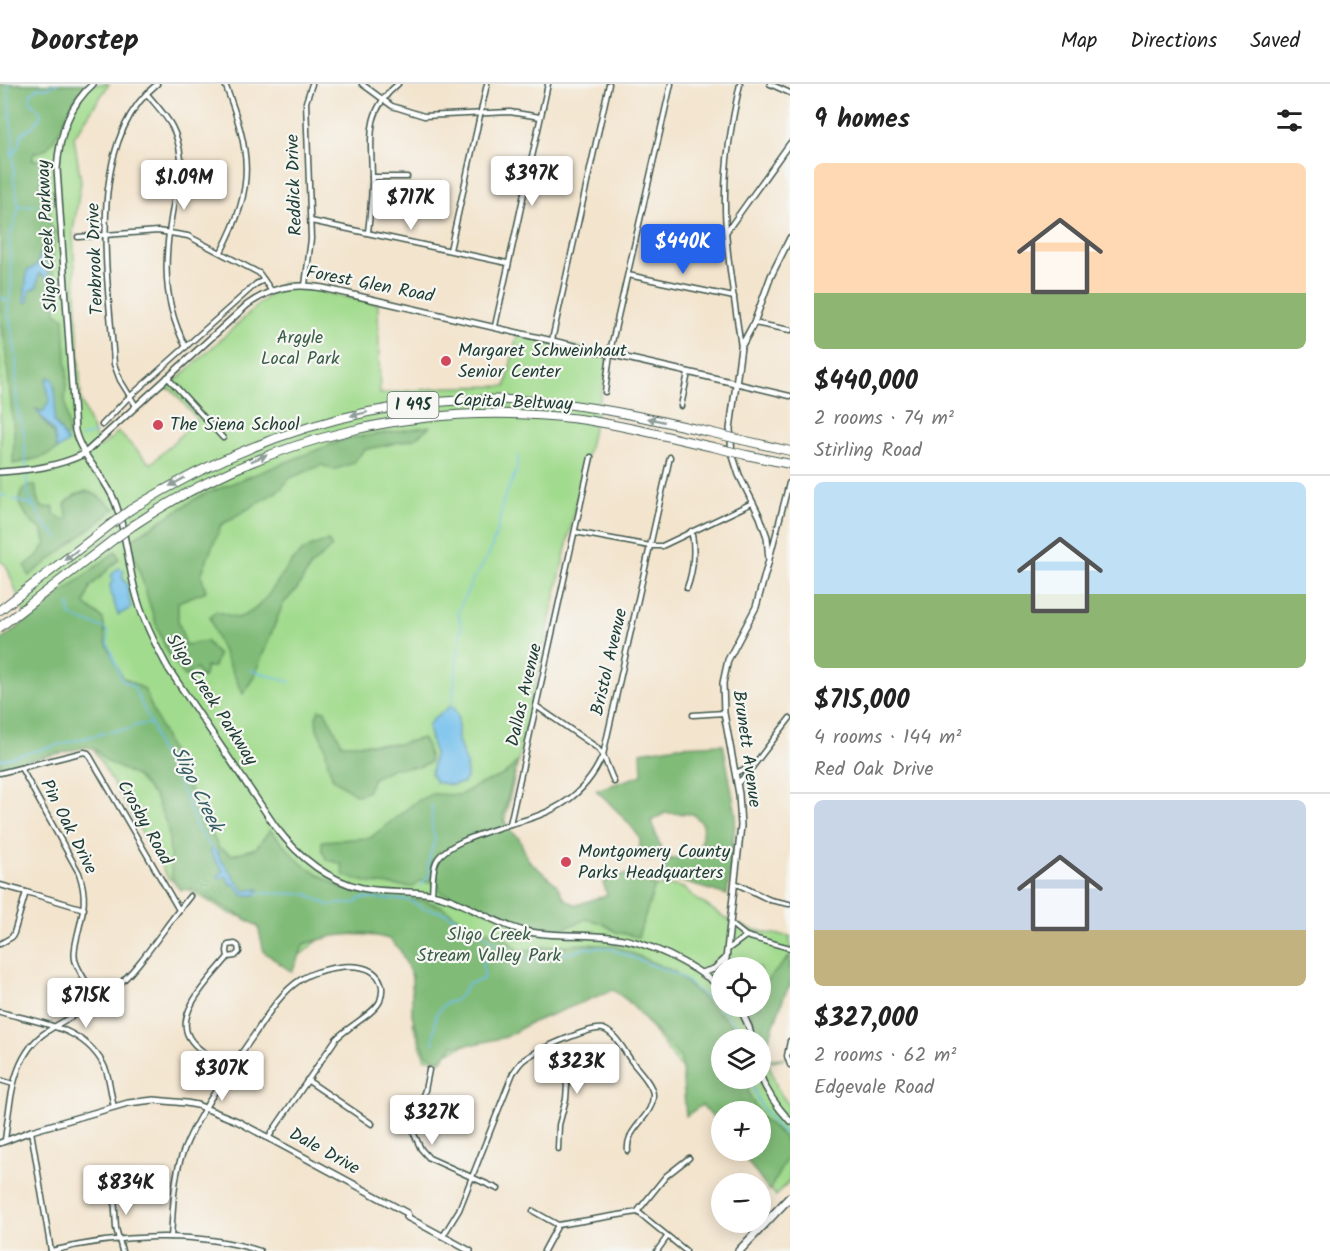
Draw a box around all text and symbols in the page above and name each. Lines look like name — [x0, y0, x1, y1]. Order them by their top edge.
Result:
text: Doorstep — [30, 19, 139, 64]
text: Map — [1061, 25, 1097, 58]
text: Directions — [1130, 25, 1217, 58]
text: Saved — [1250, 25, 1300, 58]
text: 9 homes — [814, 99, 910, 141]
icon: filters — [1273, 104, 1306, 137]
street label: Reddick Drive — [279, 133, 311, 237]
pin: $397K — [490, 156, 574, 207]
street label: Sligo Creek Parkway — [30, 159, 66, 313]
text: $397K — [505, 159, 559, 191]
pin: $1.09M — [135, 160, 233, 211]
text: $1.09M — [155, 163, 213, 195]
pin: $717K — [369, 180, 453, 231]
text: $717K — [387, 183, 435, 215]
street label: Tenbrook Drive — [80, 202, 112, 316]
icon: home — [1006, 202, 1114, 310]
pin: $440K — [641, 224, 725, 275]
text: $440K — [655, 227, 711, 259]
street label: Forest Glen Road — [303, 258, 438, 312]
park label: Argyle Local Park — [261, 324, 340, 374]
place label: Margaret Schweinhaut Senior Center — [458, 337, 628, 387]
marker: Margaret Schweinhaut Senior Center — [439, 354, 453, 368]
text: $440,000 — [814, 361, 918, 403]
street label: Capital Beltway — [453, 386, 574, 420]
road number: I 495 — [388, 392, 438, 418]
text: 2 rooms · 74 m² — [814, 403, 954, 435]
one-way arrow — [349, 410, 368, 419]
place label: The Siena School — [170, 411, 300, 440]
one-way arrow — [647, 415, 666, 425]
marker: The Siena School — [151, 418, 165, 432]
text: Stirling Road — [814, 435, 922, 467]
one-way arrow — [250, 453, 268, 463]
one-way arrow — [168, 477, 185, 487]
icon: home — [1006, 521, 1114, 629]
one-way arrow — [63, 549, 78, 561]
street label: Bristol Avenue — [584, 606, 636, 718]
street label: Sligo Creek Parkway — [157, 628, 265, 772]
street label: Dallas Avenue — [499, 640, 551, 750]
text: $715,000 — [814, 680, 910, 722]
street label: Brunett Avenue — [723, 689, 769, 809]
text: 4 rooms · 144 m² — [814, 722, 961, 754]
water label: Sligo Creek — [161, 740, 232, 840]
text: Red Oak Drive — [814, 754, 933, 786]
street label: Pin Oak Drive — [32, 774, 104, 880]
street label: Crosby Road — [109, 775, 180, 872]
place label: Montgomery County Parks Headquarters — [578, 838, 731, 888]
icon: home — [1006, 839, 1114, 947]
marker: Montgomery County Parks Headquarters — [559, 855, 573, 869]
park label: Sligo Creek Stream Valley Park — [417, 921, 561, 971]
map controls — [711, 957, 771, 1233]
button: locate — [711, 957, 771, 1017]
pin: $715K — [44, 978, 128, 1029]
text: $715K — [61, 981, 111, 1013]
text: $327,000 — [814, 998, 918, 1040]
button: layers — [711, 1029, 771, 1089]
text: 2 rooms · 62 m² — [814, 1040, 956, 1072]
pin: $323K — [535, 1044, 619, 1095]
text: $323K — [548, 1047, 606, 1079]
pin: $307K — [180, 1051, 264, 1102]
text: $307K — [195, 1054, 249, 1086]
text: Edgevale Road — [814, 1072, 934, 1104]
pin: $327K — [390, 1095, 474, 1146]
text: $327K — [404, 1098, 460, 1130]
button: + — [711, 1101, 771, 1161]
street label: Dale Drive — [283, 1121, 365, 1183]
pin: $834K — [84, 1165, 168, 1216]
text: $834K — [97, 1168, 155, 1200]
button: − — [711, 1173, 771, 1233]

